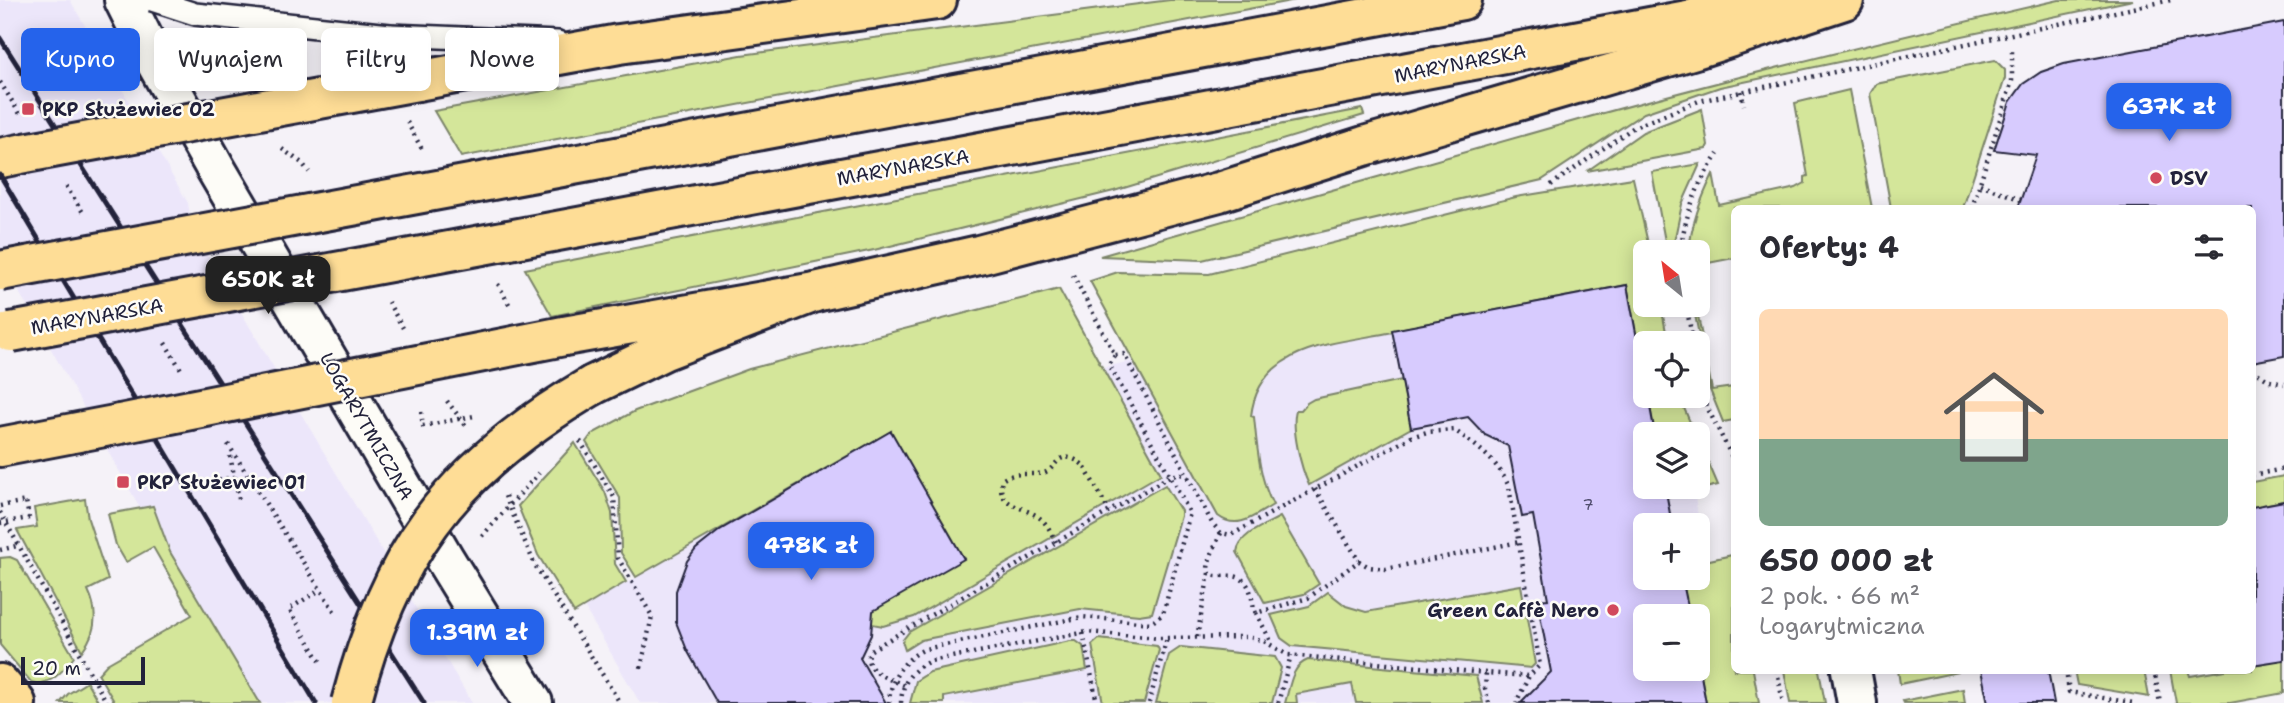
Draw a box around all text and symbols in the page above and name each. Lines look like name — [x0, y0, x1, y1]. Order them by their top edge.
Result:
chip: Kupno — [21, 28, 140, 91]
chip: Wynajem — [154, 28, 307, 91]
chip: Filtry — [321, 28, 431, 91]
chip: Nowe — [445, 28, 559, 91]
street label: MARYNARSKA — [1392, 38, 1528, 89]
pin: 637K zł — [2104, 83, 2234, 143]
text: 637K zł — [2122, 91, 2216, 121]
place label: PKP Służewiec 02 — [42, 97, 215, 122]
marker: PKP Służewiec 02 — [20, 101, 36, 117]
street label: MARYNARSKA — [835, 144, 971, 191]
place label: DSV — [2170, 166, 2208, 191]
marker: DSV — [2148, 170, 2164, 186]
text: Oferty: 4 — [1759, 227, 1899, 268]
icon: filters — [2190, 228, 2228, 266]
north arrow — [1633, 240, 1710, 317]
map controls — [1633, 240, 1710, 681]
pin: 650K zł — [203, 256, 333, 316]
text: 650K zł — [221, 264, 315, 294]
street label: MARYNARSKA — [29, 293, 165, 340]
button: locate — [1633, 331, 1710, 408]
street label: LOGARYTMICZNA — [314, 348, 419, 505]
icon: home — [1931, 354, 2057, 480]
button: layers — [1633, 422, 1710, 499]
place label: PKP Służewiec 01 — [137, 470, 305, 495]
marker: PKP Służewiec 01 — [115, 474, 131, 490]
house number: 7 — [1582, 494, 1594, 515]
button: + — [1633, 513, 1710, 590]
pin: 478K zł — [746, 522, 876, 582]
text: 478K zł — [764, 530, 858, 560]
text: 650 000 zł — [1759, 540, 1933, 581]
text: 2 pok. · 66 m² — [1759, 581, 1920, 611]
place label: Green Caffè Nero — [1427, 598, 1599, 623]
marker: Green Caffè Nero — [1605, 602, 1621, 618]
button: − — [1633, 604, 1710, 681]
pin: 1.39M zł — [405, 610, 549, 669]
text: Logarytmiczna — [1759, 611, 1925, 641]
text: 1.39M zł — [426, 617, 528, 647]
scale bar — [21, 654, 145, 686]
text: 20 m — [32, 656, 81, 681]

